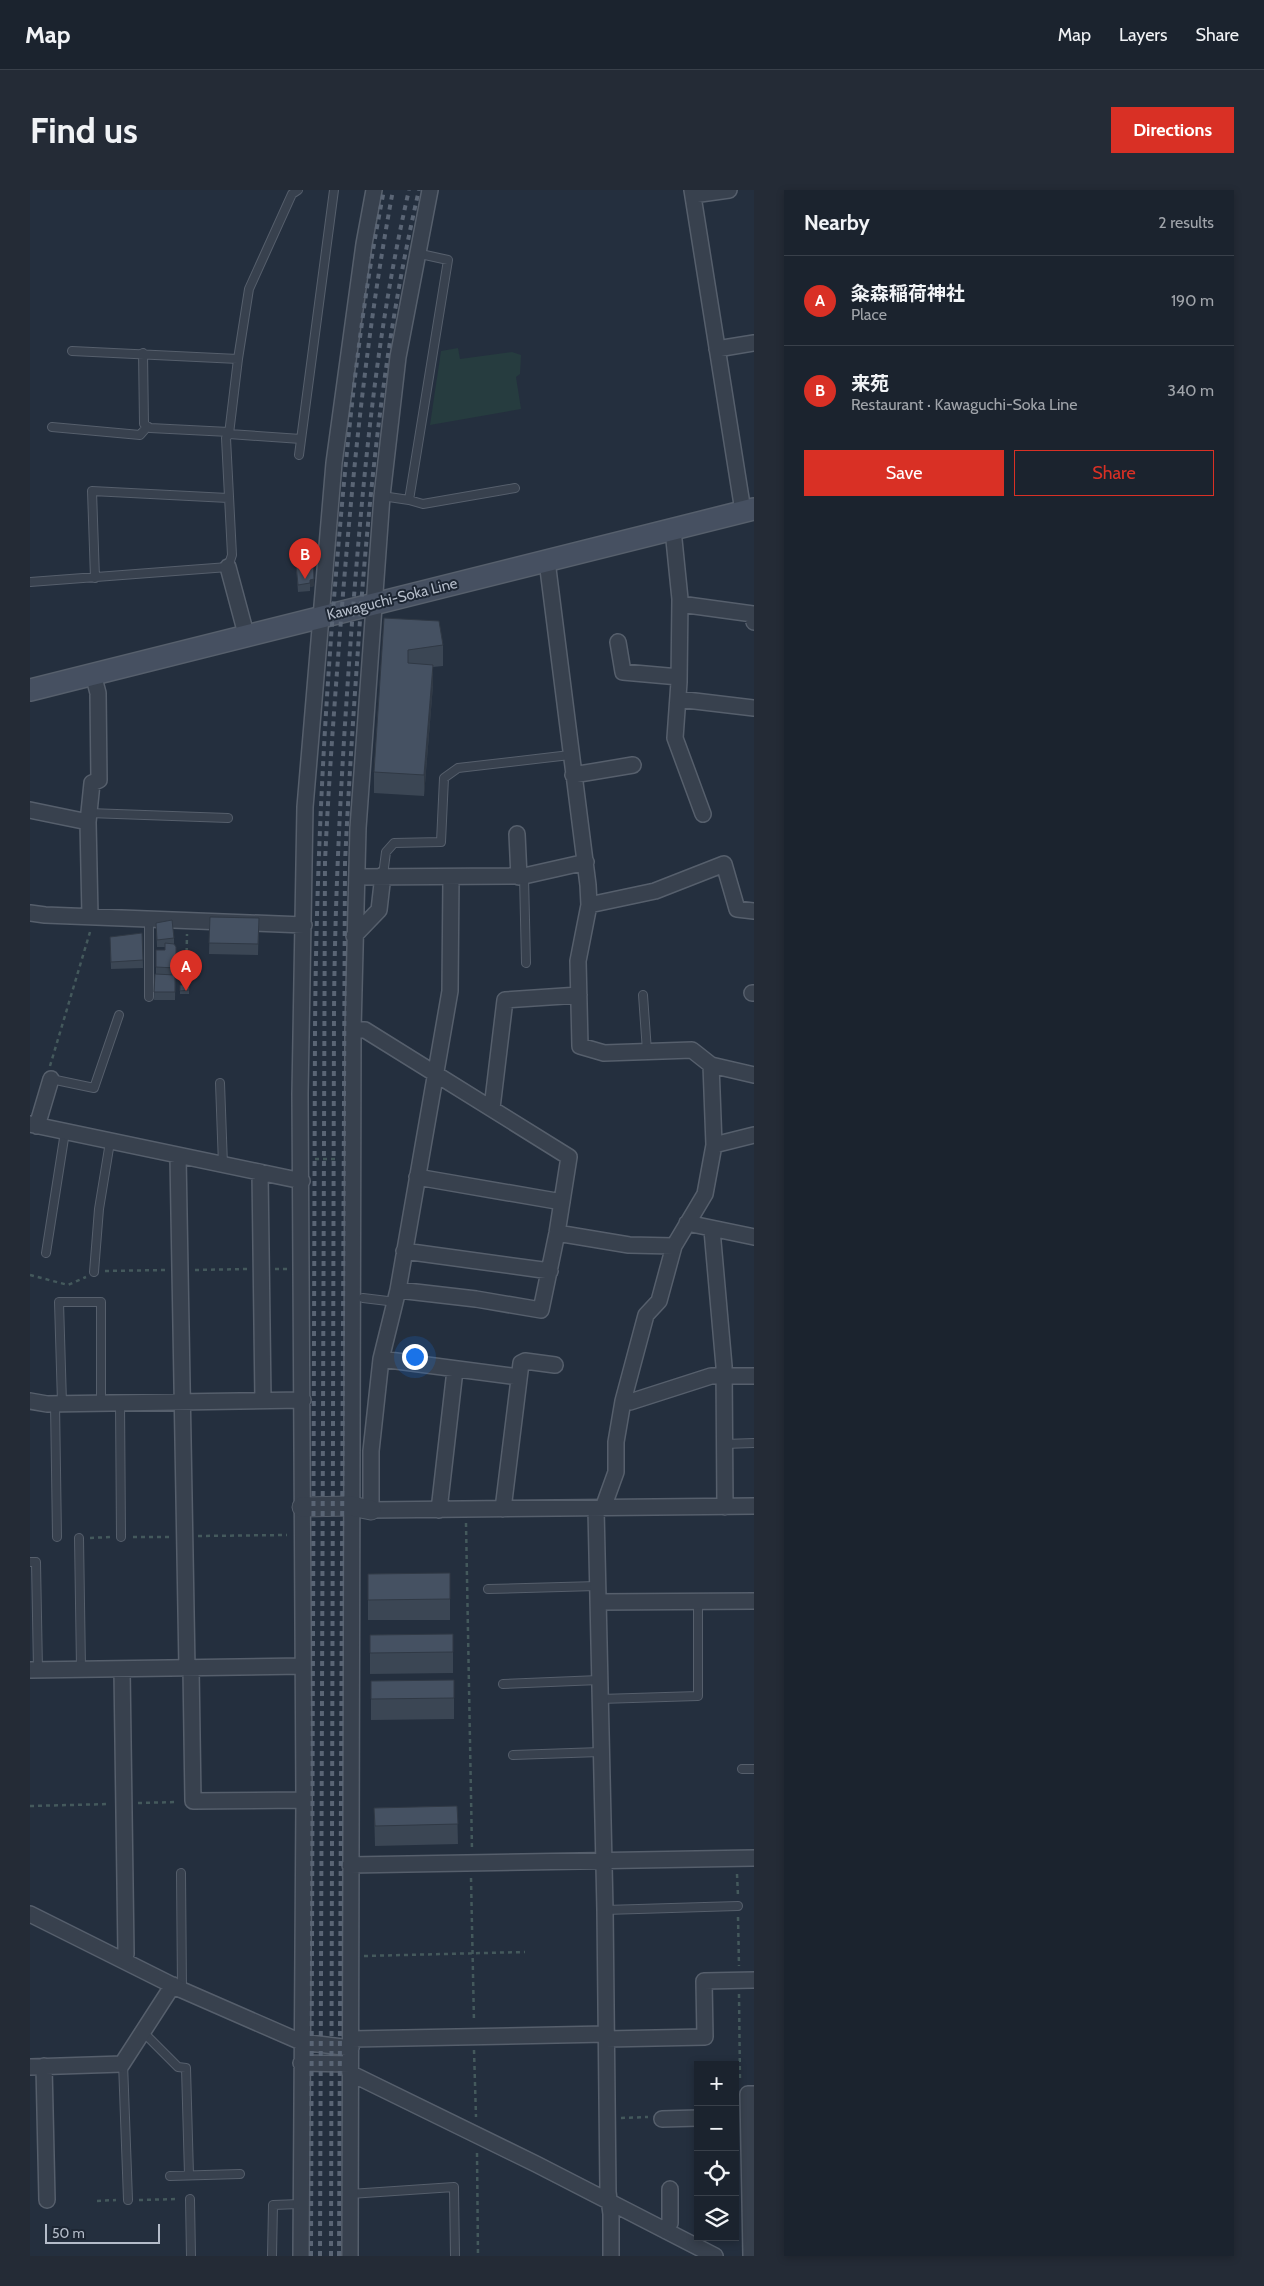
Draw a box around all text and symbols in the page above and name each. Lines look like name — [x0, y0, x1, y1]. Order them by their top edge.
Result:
text: Map — [25, 20, 71, 49]
text: Map — [1058, 24, 1091, 46]
text: Layers — [1119, 24, 1168, 46]
text: Share — [1196, 24, 1239, 46]
button: Directions — [1111, 107, 1234, 153]
text: Find us — [30, 109, 138, 152]
text: Nearby — [804, 210, 870, 235]
text: 2 results — [1158, 213, 1214, 232]
text: 粂森稲荷神社 — [851, 282, 965, 305]
text: A — [815, 291, 825, 310]
text: 190 m — [1171, 291, 1214, 310]
text: Place — [851, 305, 887, 324]
text: 来苑 — [851, 372, 889, 395]
text: B — [815, 381, 825, 400]
text: 340 m — [1167, 381, 1214, 400]
text: Restaurant · Kawaguchi-Soka Line — [851, 395, 1078, 414]
button: Save — [804, 450, 1004, 496]
button: Share — [1014, 450, 1214, 496]
pin: B — [289, 538, 321, 579]
street label: Kawaguchi-Soka Line — [325, 574, 460, 624]
pin: A — [170, 950, 202, 991]
your location — [402, 1344, 428, 1370]
map controls — [694, 2061, 739, 2241]
button: + — [694, 2061, 739, 2106]
button: − — [694, 2106, 739, 2151]
button: locate — [694, 2151, 739, 2196]
button: layers — [694, 2196, 739, 2241]
scale bar — [45, 2221, 160, 2244]
text: 50 m — [52, 2224, 85, 2242]

